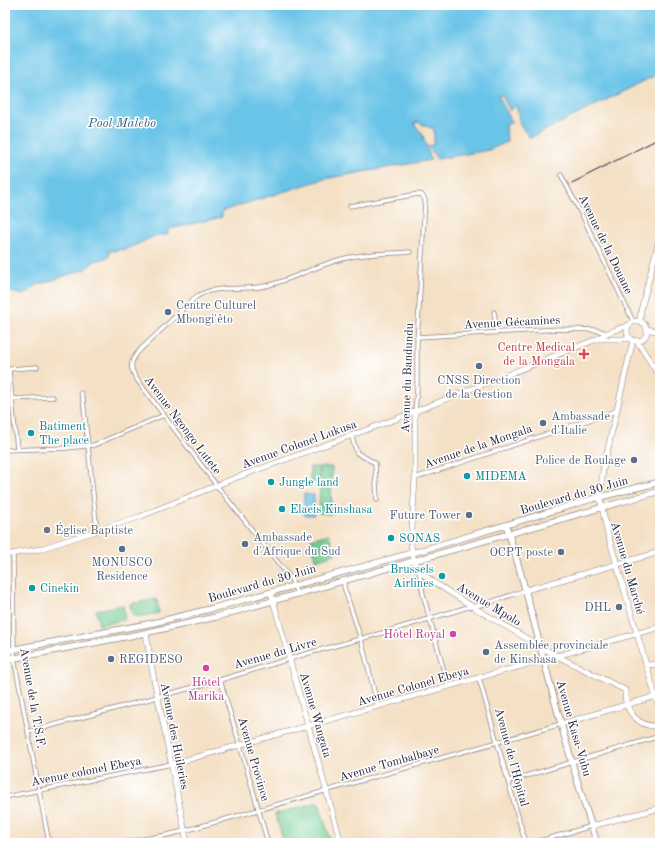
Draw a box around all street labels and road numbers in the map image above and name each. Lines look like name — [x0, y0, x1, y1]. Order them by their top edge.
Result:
street label: Avenue de la Douane — [576, 193, 635, 296]
street label: Avenue Gécamines — [463, 314, 561, 332]
street label: Avenue du Bandundu — [400, 322, 416, 433]
street label: Avenue Ngongo Lutete — [142, 374, 223, 477]
street label: Avenue Colonel Lukusa — [240, 419, 359, 471]
street label: Avenue de la Mongala — [423, 423, 534, 471]
street label: Boulevard du 30 Juin — [519, 475, 630, 517]
street label: Avenue du Marché — [608, 521, 646, 616]
street label: Boulevard du 30 Juin — [207, 563, 318, 605]
street label: Avenue Mpolo — [454, 581, 523, 629]
street label: Avenue du Livre — [232, 636, 319, 672]
street label: Avenue de la T.S.F. — [17, 647, 47, 749]
street label: Avenue Colonel Ebeya — [356, 665, 470, 709]
street label: Avenue Wangata — [297, 671, 333, 759]
street label: Avenue Kasa-Vubu — [554, 679, 593, 778]
street label: Avenue des Huileries — [158, 682, 190, 791]
street label: Avenue de l’Hôpital — [492, 707, 530, 808]
street label: Avenue Province — [235, 716, 271, 803]
street label: Avenue Tombalbaye — [338, 744, 441, 784]
street label: Avenue colonel Ebeya — [30, 755, 143, 789]

